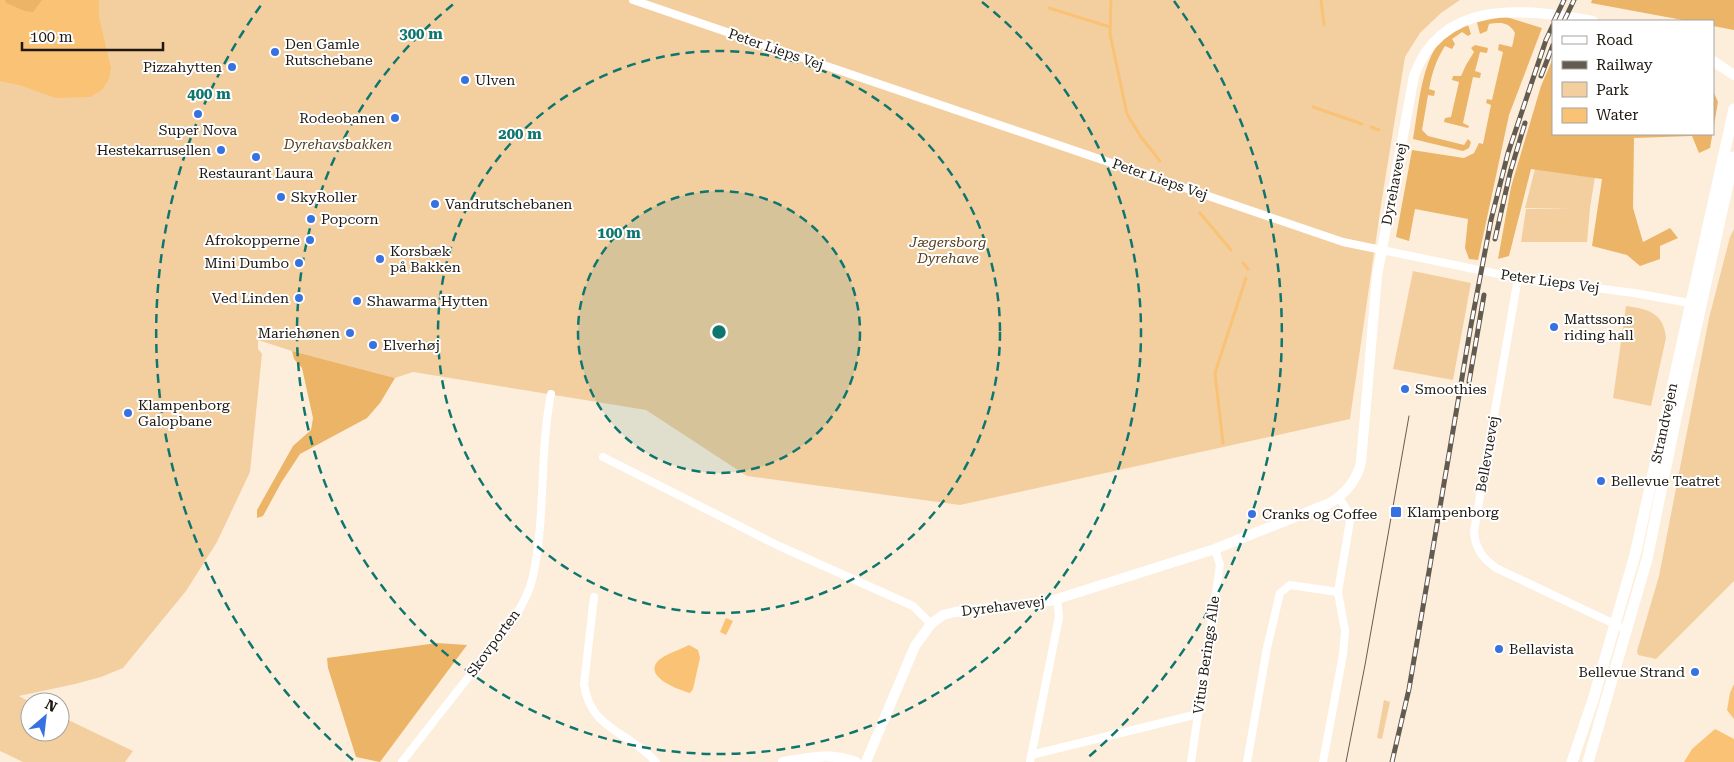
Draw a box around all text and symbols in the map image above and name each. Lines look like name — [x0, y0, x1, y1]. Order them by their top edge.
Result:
scale bar — [22, 20, 164, 52]
legend — [1552, 20, 1714, 135]
text: 300 m — [399, 25, 443, 43]
street label: Peter Lieps Vej — [726, 25, 826, 73]
text: 100 m — [30, 28, 73, 46]
text: Road — [1596, 31, 1633, 49]
place label: Den Gamle Rutschebane — [285, 36, 373, 68]
marker: Den Gamle Rutschebane — [269, 46, 281, 58]
text: Railway — [1596, 56, 1653, 74]
place label: Pizzahytten — [143, 59, 222, 75]
marker: Pizzahytten — [226, 61, 238, 73]
place label: Ulven — [475, 72, 515, 88]
marker: Ulven — [459, 74, 471, 86]
text: Park — [1596, 81, 1630, 99]
text: 400 m — [187, 85, 231, 103]
text: Water — [1596, 106, 1638, 124]
marker: Super Nova — [192, 108, 204, 120]
place label: Rodeobanen — [299, 110, 385, 126]
marker: Rodeobanen — [389, 112, 401, 124]
place label: Super Nova — [159, 122, 238, 138]
text: 200 m — [498, 125, 542, 143]
park label: Dyrehavsbakken — [283, 136, 393, 152]
street label: Dyrehavevej — [1378, 141, 1410, 227]
place label: Hestekarrusellen — [97, 142, 211, 158]
marker: Hestekarrusellen — [215, 144, 227, 156]
marker: Restaurant Laura — [250, 151, 262, 163]
street label: Peter Lieps Vej — [1110, 155, 1210, 203]
place label: Restaurant Laura — [199, 165, 314, 181]
place label: SkyRoller — [291, 189, 357, 205]
marker: SkyRoller — [275, 191, 287, 203]
place label: Vandrutschebanen — [445, 196, 572, 212]
marker: Vandrutschebanen — [429, 198, 441, 210]
place label: Popcorn — [321, 211, 379, 227]
marker: Popcorn — [305, 213, 317, 225]
text: 100 m — [597, 224, 641, 242]
place label: Afrokopperne — [205, 232, 300, 248]
marker: Afrokopperne — [304, 234, 316, 246]
park label: Jægersborg Dyrehave — [909, 234, 986, 266]
place label: Korsbæk på Bakken — [390, 243, 461, 275]
marker: Korsbæk på Bakken — [374, 253, 386, 265]
place label: Mini Dumbo — [204, 255, 289, 271]
marker: Mini Dumbo — [293, 257, 305, 269]
street label: Peter Lieps Vej — [1500, 266, 1600, 296]
place label: Ved Linden — [212, 290, 289, 306]
marker: Ved Linden — [293, 292, 305, 304]
place label: Shawarma Hytten — [367, 293, 488, 309]
marker: Shawarma Hytten — [351, 295, 363, 307]
place label: Mattssons riding hall — [1564, 311, 1634, 343]
marker: Mattssons riding hall — [1548, 321, 1560, 333]
centre of rings — [710, 323, 728, 341]
place label: Mariehønen — [258, 325, 340, 341]
marker: Mariehønen — [344, 327, 356, 339]
place label: Elverhøj — [383, 337, 440, 353]
marker: Elverhøj — [367, 339, 379, 351]
place label: Smoothies — [1415, 381, 1487, 397]
street label: Strandvejen — [1648, 381, 1680, 465]
marker: Smoothies — [1399, 383, 1411, 395]
place label: Klampenborg Galopbane — [138, 397, 230, 429]
marker: Klampenborg Galopbane — [122, 407, 134, 419]
street label: Bellevuevej — [1472, 414, 1502, 494]
place label: Bellevue Teatret — [1611, 473, 1720, 489]
marker: Bellevue Teatret — [1595, 475, 1607, 487]
place label: Klampenborg — [1407, 504, 1499, 520]
marker: Klampenborg — [1389, 505, 1403, 519]
place label: Cranks og Coffee — [1262, 506, 1378, 522]
marker: Cranks og Coffee — [1246, 508, 1258, 520]
street label: Dyrehavevej — [961, 593, 1045, 619]
street label: Vitus Berings Alle — [1190, 595, 1222, 715]
street label: Skovporten — [463, 606, 523, 680]
place label: Bellavista — [1509, 641, 1574, 657]
marker: Bellavista — [1493, 643, 1505, 655]
place label: Bellevue Strand — [1579, 664, 1685, 680]
marker: Bellevue Strand — [1689, 666, 1701, 678]
north arrow — [20, 692, 70, 742]
text: N — [43, 696, 60, 715]

